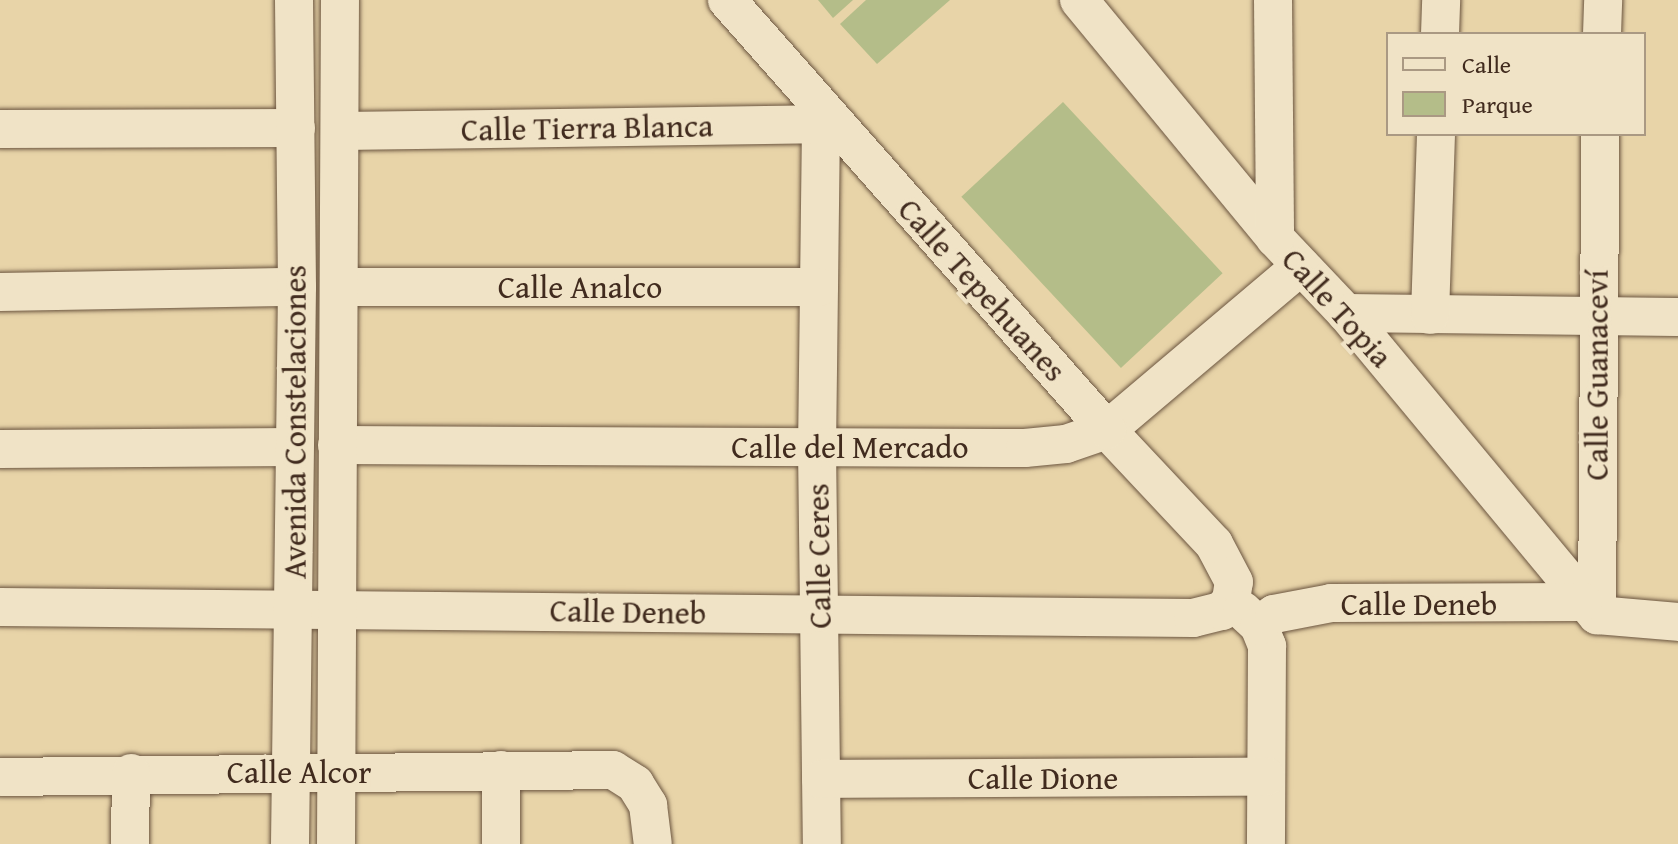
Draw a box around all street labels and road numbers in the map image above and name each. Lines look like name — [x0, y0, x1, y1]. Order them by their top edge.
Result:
street label: Calle Tierra Blanca — [461, 107, 713, 149]
street label: Calle Tepehuanes — [890, 191, 1074, 389]
street label: Calle Topia — [1274, 241, 1400, 375]
street label: Avenida Constelaciones — [276, 265, 314, 579]
street label: Calle Analco — [498, 268, 662, 306]
street label: Calle Guanaceví — [1578, 269, 1616, 481]
street label: Calle del Mercado — [731, 428, 969, 466]
street label: Calle Ceres — [799, 483, 839, 629]
street label: Calle Deneb — [1341, 585, 1497, 623]
street label: Calle Deneb — [549, 591, 707, 633]
street label: Calle Alcor — [227, 753, 371, 791]
street label: Calle Dione — [968, 759, 1118, 797]

